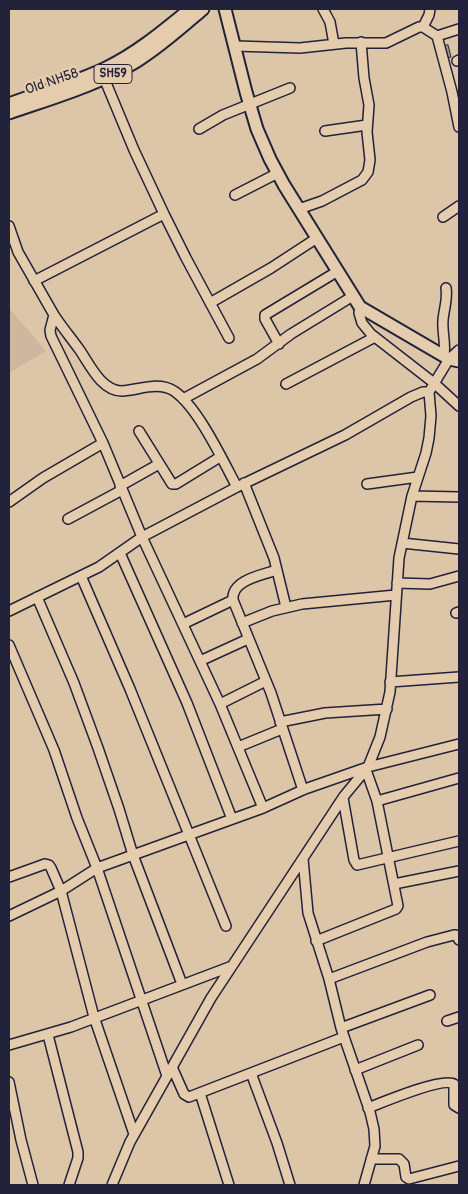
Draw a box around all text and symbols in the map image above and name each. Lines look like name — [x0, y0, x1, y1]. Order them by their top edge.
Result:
road number: SH59 — [94, 64, 132, 84]
street label: Old NH58 — [23, 65, 81, 99]

